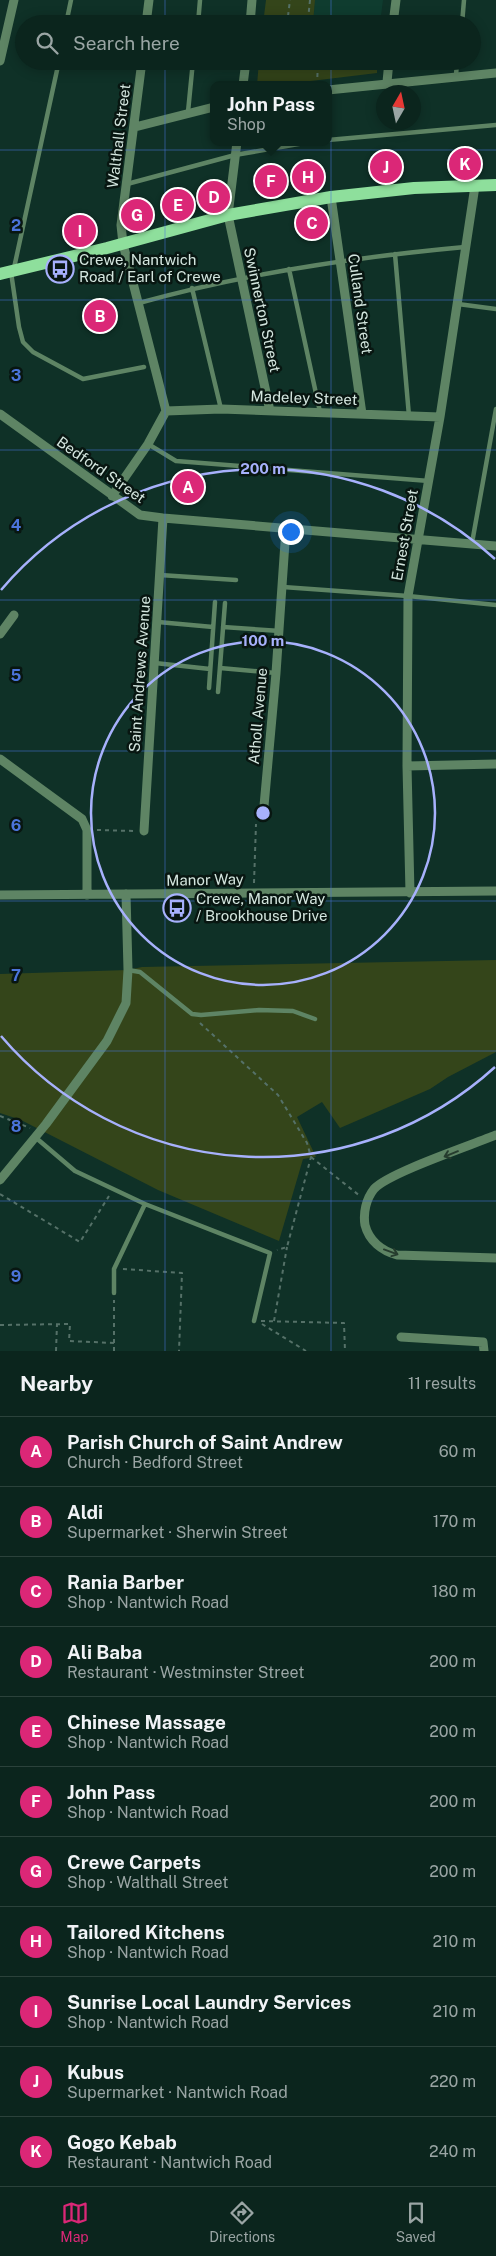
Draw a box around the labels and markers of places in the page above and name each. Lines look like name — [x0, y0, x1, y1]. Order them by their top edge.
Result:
pin: K — [449, 145, 481, 183]
pin: J — [370, 148, 402, 186]
pin: H — [292, 158, 324, 196]
pin: F — [255, 162, 287, 200]
pin: D — [198, 178, 230, 216]
pin: E — [162, 186, 194, 224]
pin: G — [121, 196, 153, 234]
pin: C — [296, 204, 328, 242]
pin: I — [64, 212, 96, 250]
place label: Crewe, Nantwich Road / Earl of Crewe — [79, 251, 221, 285]
bus stop icon: Crewe, Nantwich Road / Earl of Crewe — [45, 254, 75, 284]
pin: B — [84, 297, 116, 335]
pin: A — [172, 468, 204, 506]
centre of rings — [254, 804, 272, 822]
place label: Crewe, Manor Way / Brookhouse Drive — [196, 890, 327, 924]
bus stop icon: Crewe, Manor Way / Brookhouse Drive — [162, 893, 192, 923]

